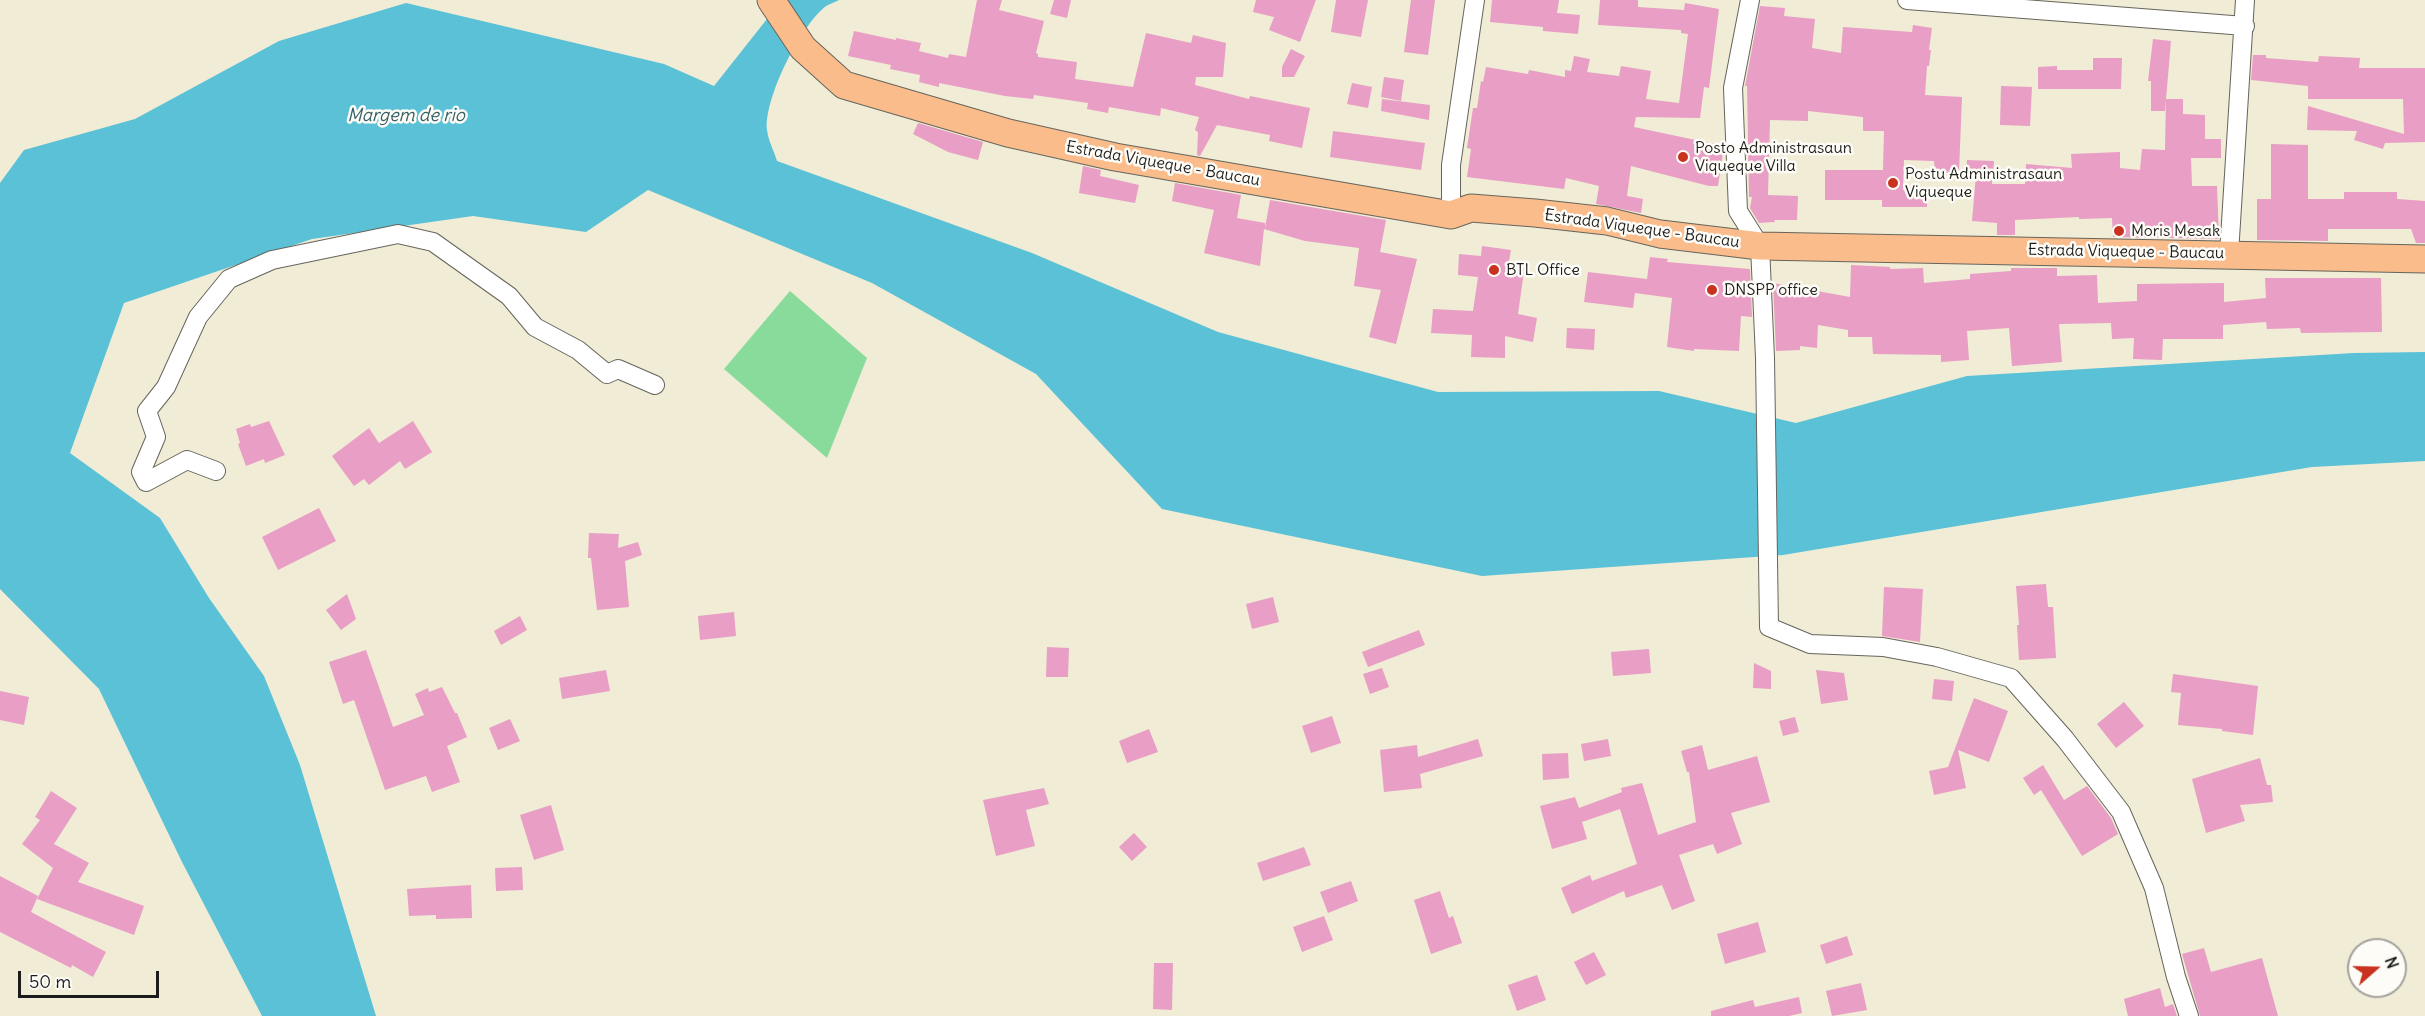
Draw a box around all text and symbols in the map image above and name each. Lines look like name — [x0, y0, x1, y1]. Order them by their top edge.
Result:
water label: Margem de rio — [347, 105, 465, 127]
street label: Estrada Viqueque - Baucau — [1065, 137, 1261, 191]
place label: Posto Administrasaun Viqueque Villa — [1695, 138, 1852, 176]
marker: Posto Administrasaun Viqueque Villa — [1676, 150, 1690, 164]
place label: Postu Administrasaun Viqueque — [1905, 164, 2062, 202]
marker: Postu Administrasaun Viqueque — [1886, 176, 1900, 190]
street label: Estrada Viqueque - Baucau — [1543, 206, 1741, 252]
place label: Moris Mesak — [2131, 221, 2220, 241]
marker: Moris Mesak — [2112, 224, 2126, 238]
street label: Estrada Viqueque - Baucau — [2028, 241, 2224, 263]
place label: BTL Office — [1506, 260, 1580, 280]
marker: BTL Office — [1487, 263, 1501, 277]
place label: DNSPP office — [1724, 280, 1818, 300]
marker: DNSPP office — [1705, 283, 1719, 297]
north arrow — [2347, 938, 2407, 998]
text: N — [2381, 954, 2403, 971]
scale bar — [21, 959, 162, 997]
text: 50 m — [29, 970, 71, 993]

